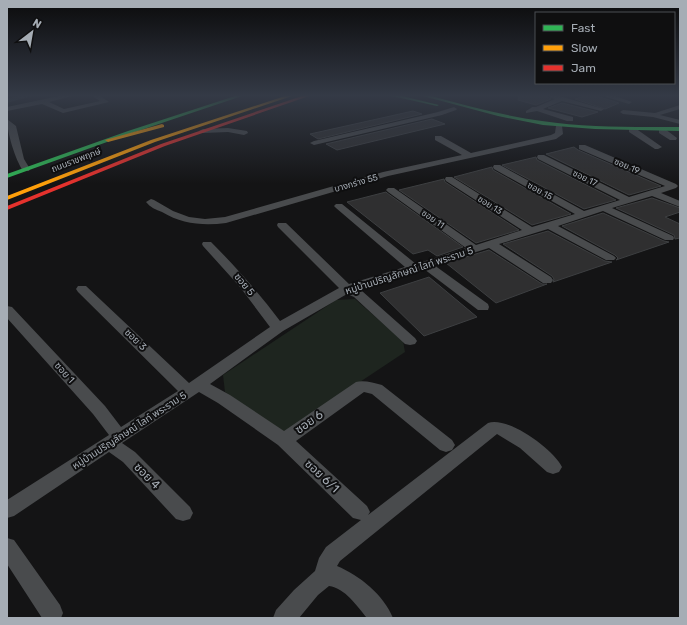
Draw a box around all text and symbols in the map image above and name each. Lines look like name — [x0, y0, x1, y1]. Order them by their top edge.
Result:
north arrow — [12, 12, 52, 52]
legend — [535, 12, 675, 84]
text: N — [30, 16, 44, 32]
text: Fast — [571, 21, 595, 35]
text: Slow — [571, 41, 598, 55]
text: Jam — [571, 61, 596, 75]
street label: ถนนราชพฤกษ์ — [50, 146, 102, 174]
street label: ซอย 19 — [613, 156, 641, 176]
street label: ซอย 17 — [571, 168, 599, 188]
street label: บางกร่าง 55 — [333, 172, 379, 194]
street label: ซอย 15 — [526, 180, 554, 202]
street label: ซอย 13 — [476, 194, 504, 216]
street label: ซอย 11 — [420, 208, 446, 230]
street label: หมู่บ้านปริญลักษณ์ ไลท์ พระราม 5 — [344, 244, 475, 297]
street label: ซอย 5 — [231, 271, 257, 298]
street label: ซอย 3 — [122, 326, 149, 353]
street label: ซอย 1 — [52, 360, 77, 386]
street label: หมู่บ้านปริญลักษณ์ ไลท์ พระราม 5 — [70, 389, 189, 472]
street label: ซอย 6 — [292, 407, 326, 437]
street label: ซอย 6/1 — [302, 457, 342, 495]
street label: ซอย 4 — [131, 460, 163, 492]

